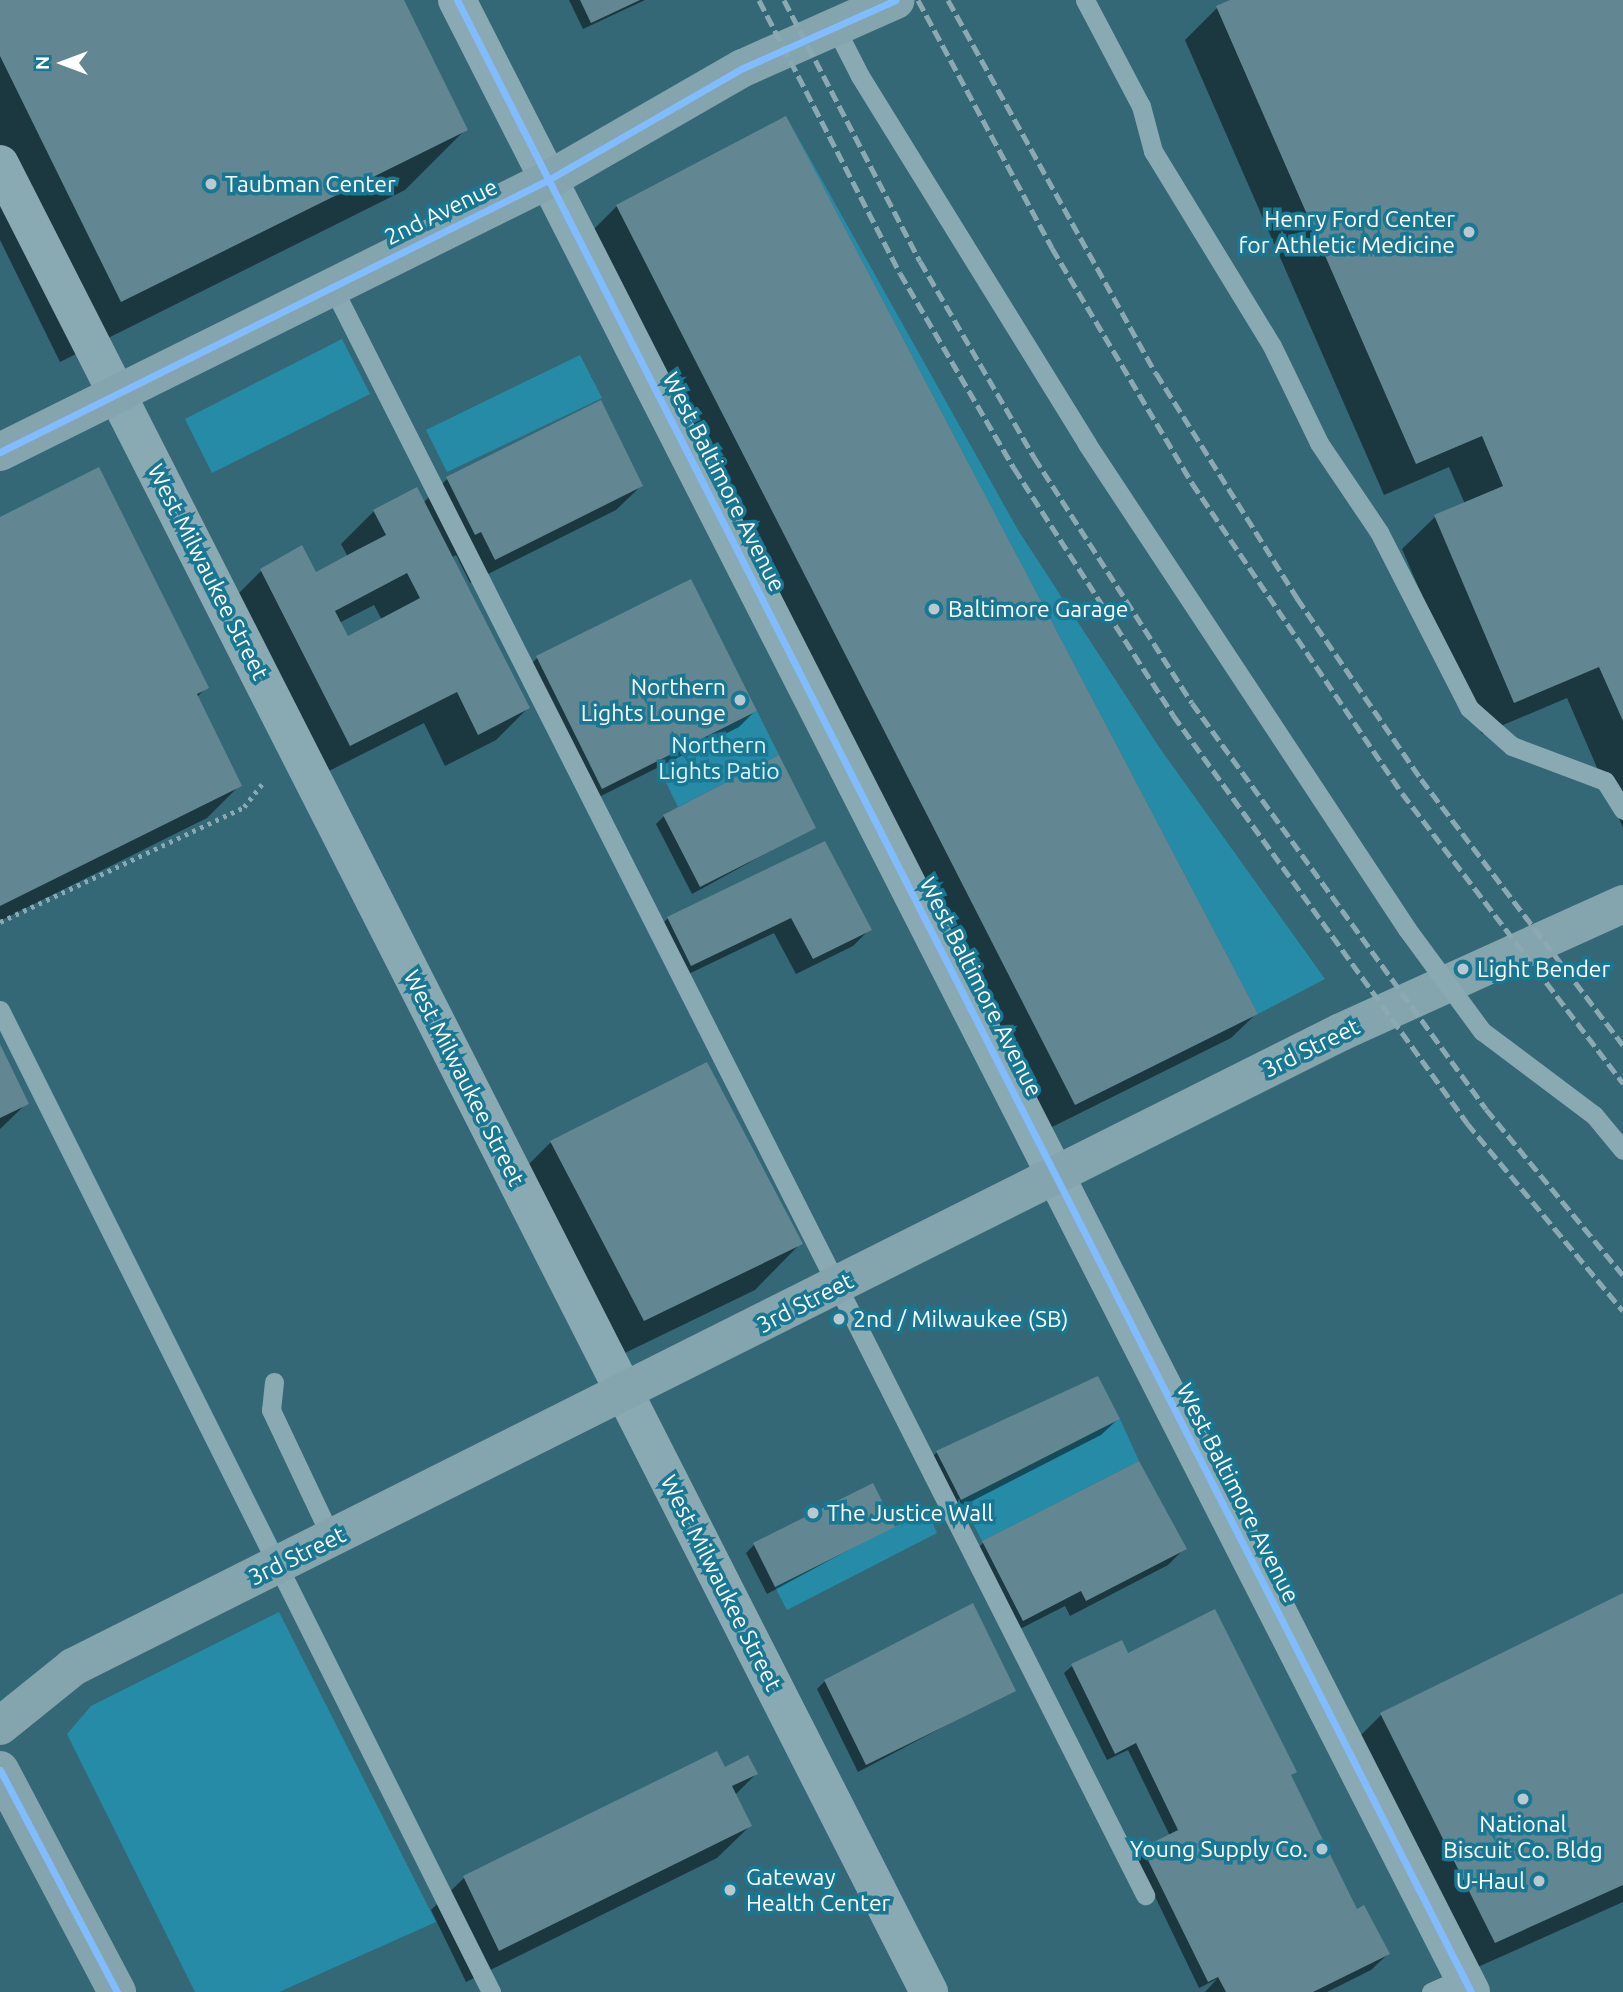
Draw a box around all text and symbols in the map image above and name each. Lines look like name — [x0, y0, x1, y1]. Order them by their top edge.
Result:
north arrow — [28, 28, 98, 98]
text: N — [31, 56, 53, 70]
place label: Taubman Center — [225, 170, 396, 198]
street label: 2nd Avenue — [380, 173, 502, 251]
marker: Taubman Center — [203, 176, 219, 192]
place label: Henry Ford Center for Athletic Medicine — [1239, 205, 1455, 259]
marker: Henry Ford Center for Athletic Medicine — [1461, 224, 1477, 240]
street label: West Baltimore Avenue — [657, 368, 791, 596]
street label: West Milwaukee Street — [142, 460, 274, 684]
place label: Baltimore Garage — [948, 595, 1129, 623]
marker: Baltimore Garage — [926, 601, 942, 617]
place label: Northern Lights Lounge — [581, 673, 726, 727]
marker: Northern Lights Lounge — [732, 692, 748, 708]
park label: Northern Lights Patio — [658, 731, 780, 785]
street label: West Baltimore Avenue — [914, 873, 1048, 1101]
place label: Light Bender — [1477, 955, 1610, 983]
marker: Light Bender — [1455, 961, 1471, 977]
street label: West Milwaukee Street — [398, 966, 530, 1190]
street label: 3rd Street — [1258, 1013, 1364, 1083]
street label: 3rd Street — [752, 1267, 858, 1339]
place label: 2nd / Milwaukee (SB) — [853, 1305, 1068, 1333]
marker: 2nd / Milwaukee (SB) — [831, 1311, 847, 1327]
street label: West Baltimore Avenue — [1171, 1379, 1305, 1607]
street label: West Milwaukee Street — [655, 1471, 787, 1695]
place label: The Justice Wall — [827, 1499, 993, 1527]
marker: The Justice Wall — [805, 1505, 821, 1521]
street label: 3rd Street — [244, 1521, 350, 1591]
marker: National Biscuit Co. Bldg — [1515, 1791, 1531, 1807]
place label: National Biscuit Co. Bldg — [1443, 1810, 1603, 1864]
place label: Young Supply Co. — [1130, 1835, 1308, 1863]
marker: Young Supply Co. — [1314, 1841, 1330, 1857]
place label: Gateway Health Center — [746, 1863, 890, 1917]
place label: U-Haul — [1456, 1867, 1525, 1895]
marker: U-Haul — [1531, 1873, 1547, 1889]
marker: Gateway Health Center — [720, 1880, 740, 1900]

